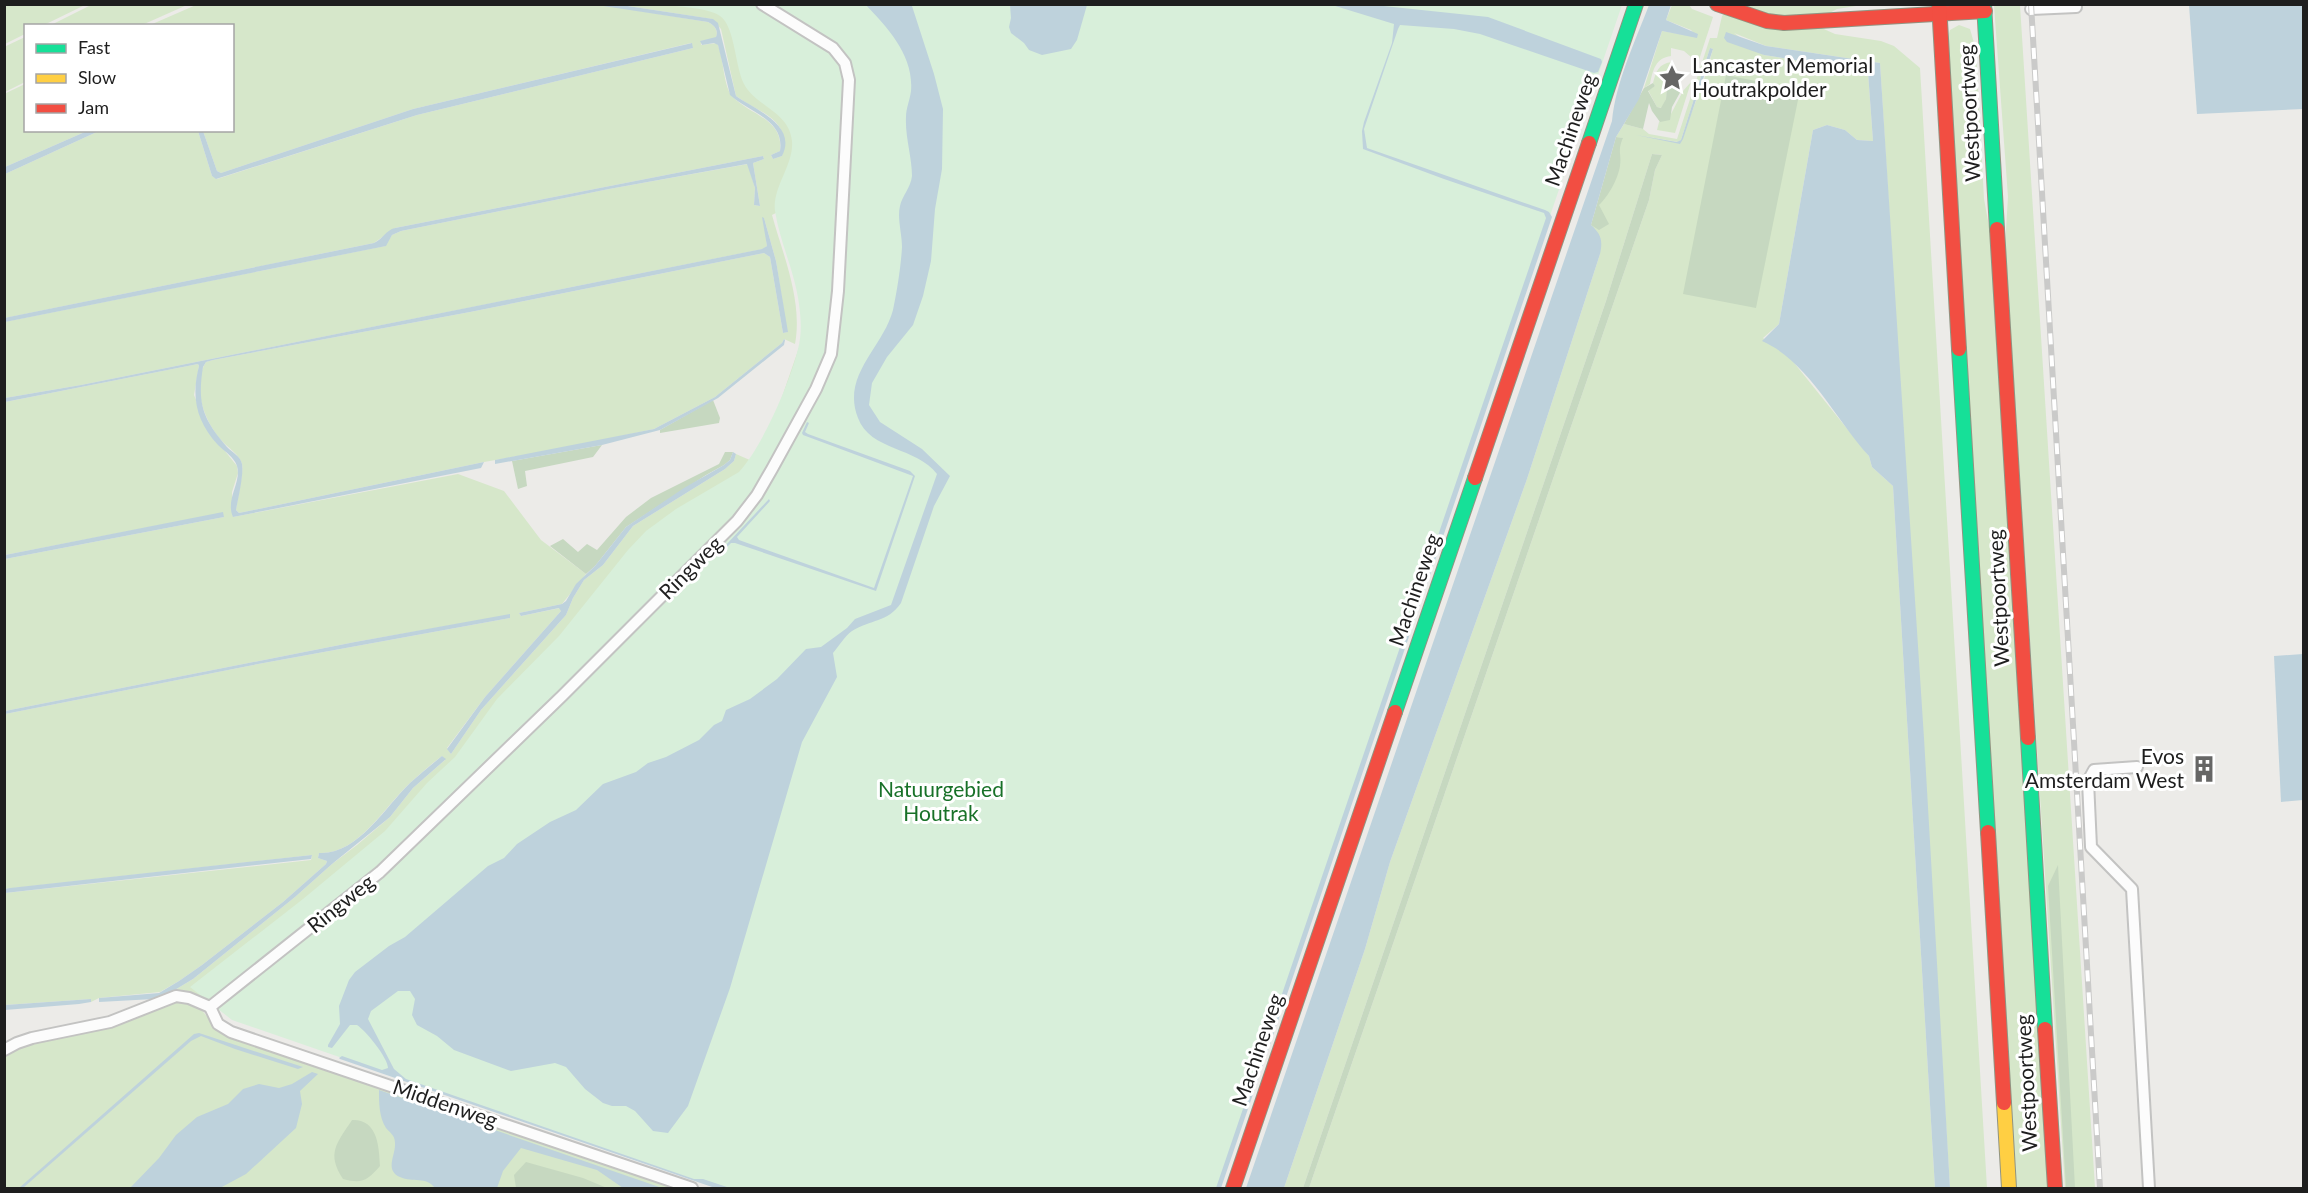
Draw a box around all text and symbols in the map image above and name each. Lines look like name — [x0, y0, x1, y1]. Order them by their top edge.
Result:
legend — [24, 24, 234, 132]
text: Fast — [78, 36, 111, 58]
street label: Westpoortweg — [1952, 44, 1985, 182]
place label: Lancaster Memorial Houtrakpolder — [1692, 52, 1873, 101]
place icon: Lancaster Memorial Houtrakpolder — [1657, 63, 1687, 93]
text: Slow — [78, 66, 116, 88]
street label: Machineweg — [1539, 70, 1601, 189]
text: Jam — [78, 96, 109, 118]
street label: Westpoortweg — [1981, 529, 2014, 667]
street label: Ringweg — [653, 530, 727, 604]
street label: Machineweg — [1383, 530, 1445, 649]
place label: Evos Amsterdam West — [2025, 743, 2184, 792]
building icon: Evos Amsterdam West — [2189, 754, 2219, 784]
park label: Natuurgebied Houtrak — [878, 776, 1004, 825]
street label: Ringweg — [301, 868, 379, 937]
street label: Machineweg — [1226, 990, 1288, 1109]
street label: Westpoortweg — [2009, 1014, 2042, 1152]
street label: Middenweg — [390, 1073, 501, 1132]

